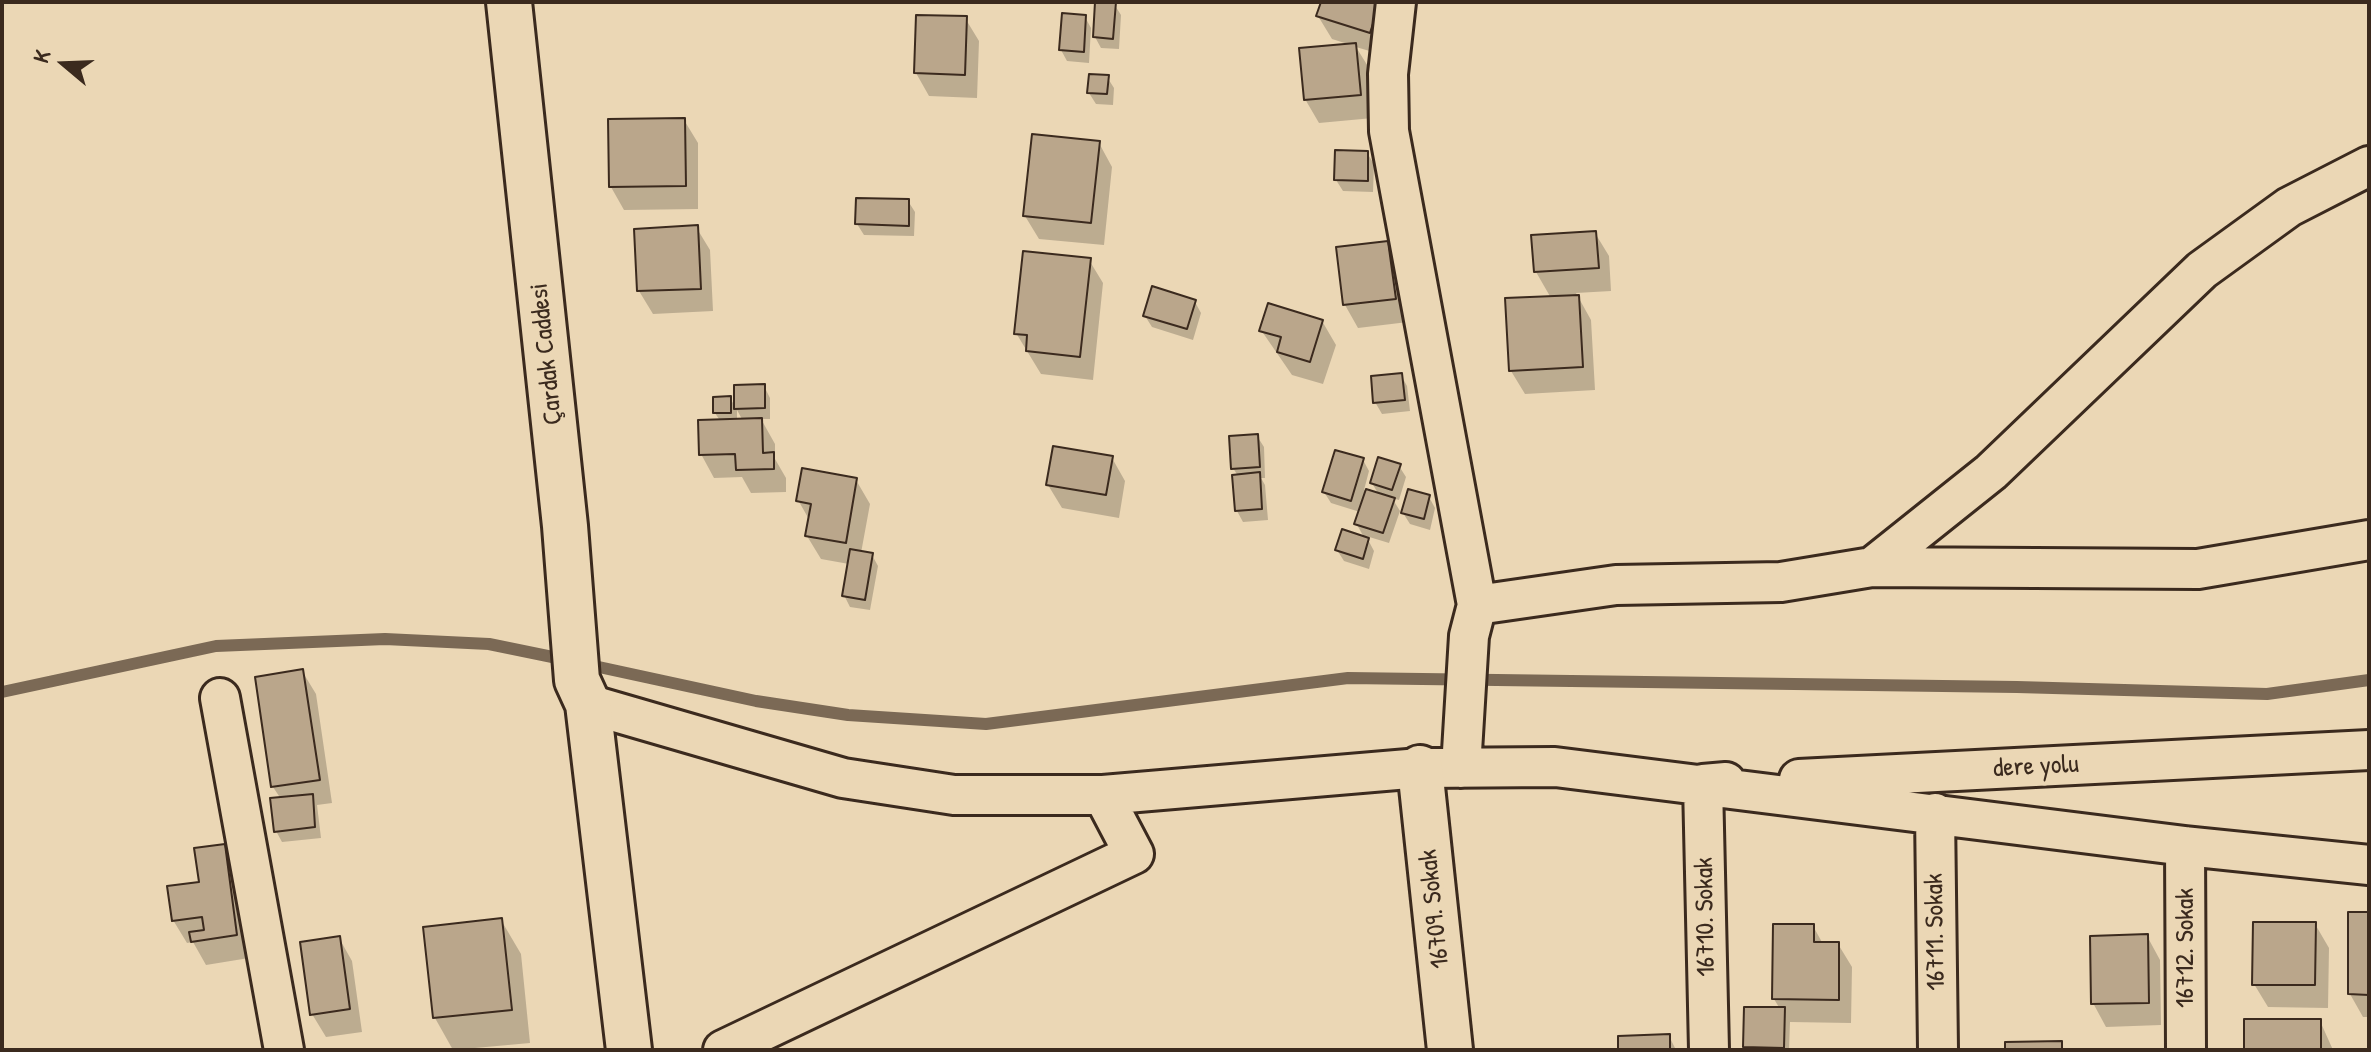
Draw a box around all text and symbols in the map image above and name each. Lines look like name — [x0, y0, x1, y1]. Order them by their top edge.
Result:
north arrow — [24, 24, 104, 104]
text: K — [25, 46, 57, 67]
street label: Çardak Caddesi — [524, 282, 570, 426]
street label: dere yolu — [1992, 749, 2080, 785]
street label: 16709. Sokak — [1413, 848, 1457, 970]
street label: 16710. Sokak — [1689, 857, 1723, 977]
street label: 16711. Sokak — [1919, 873, 1953, 991]
street label: 16712. Sokak — [2170, 888, 2202, 1008]

